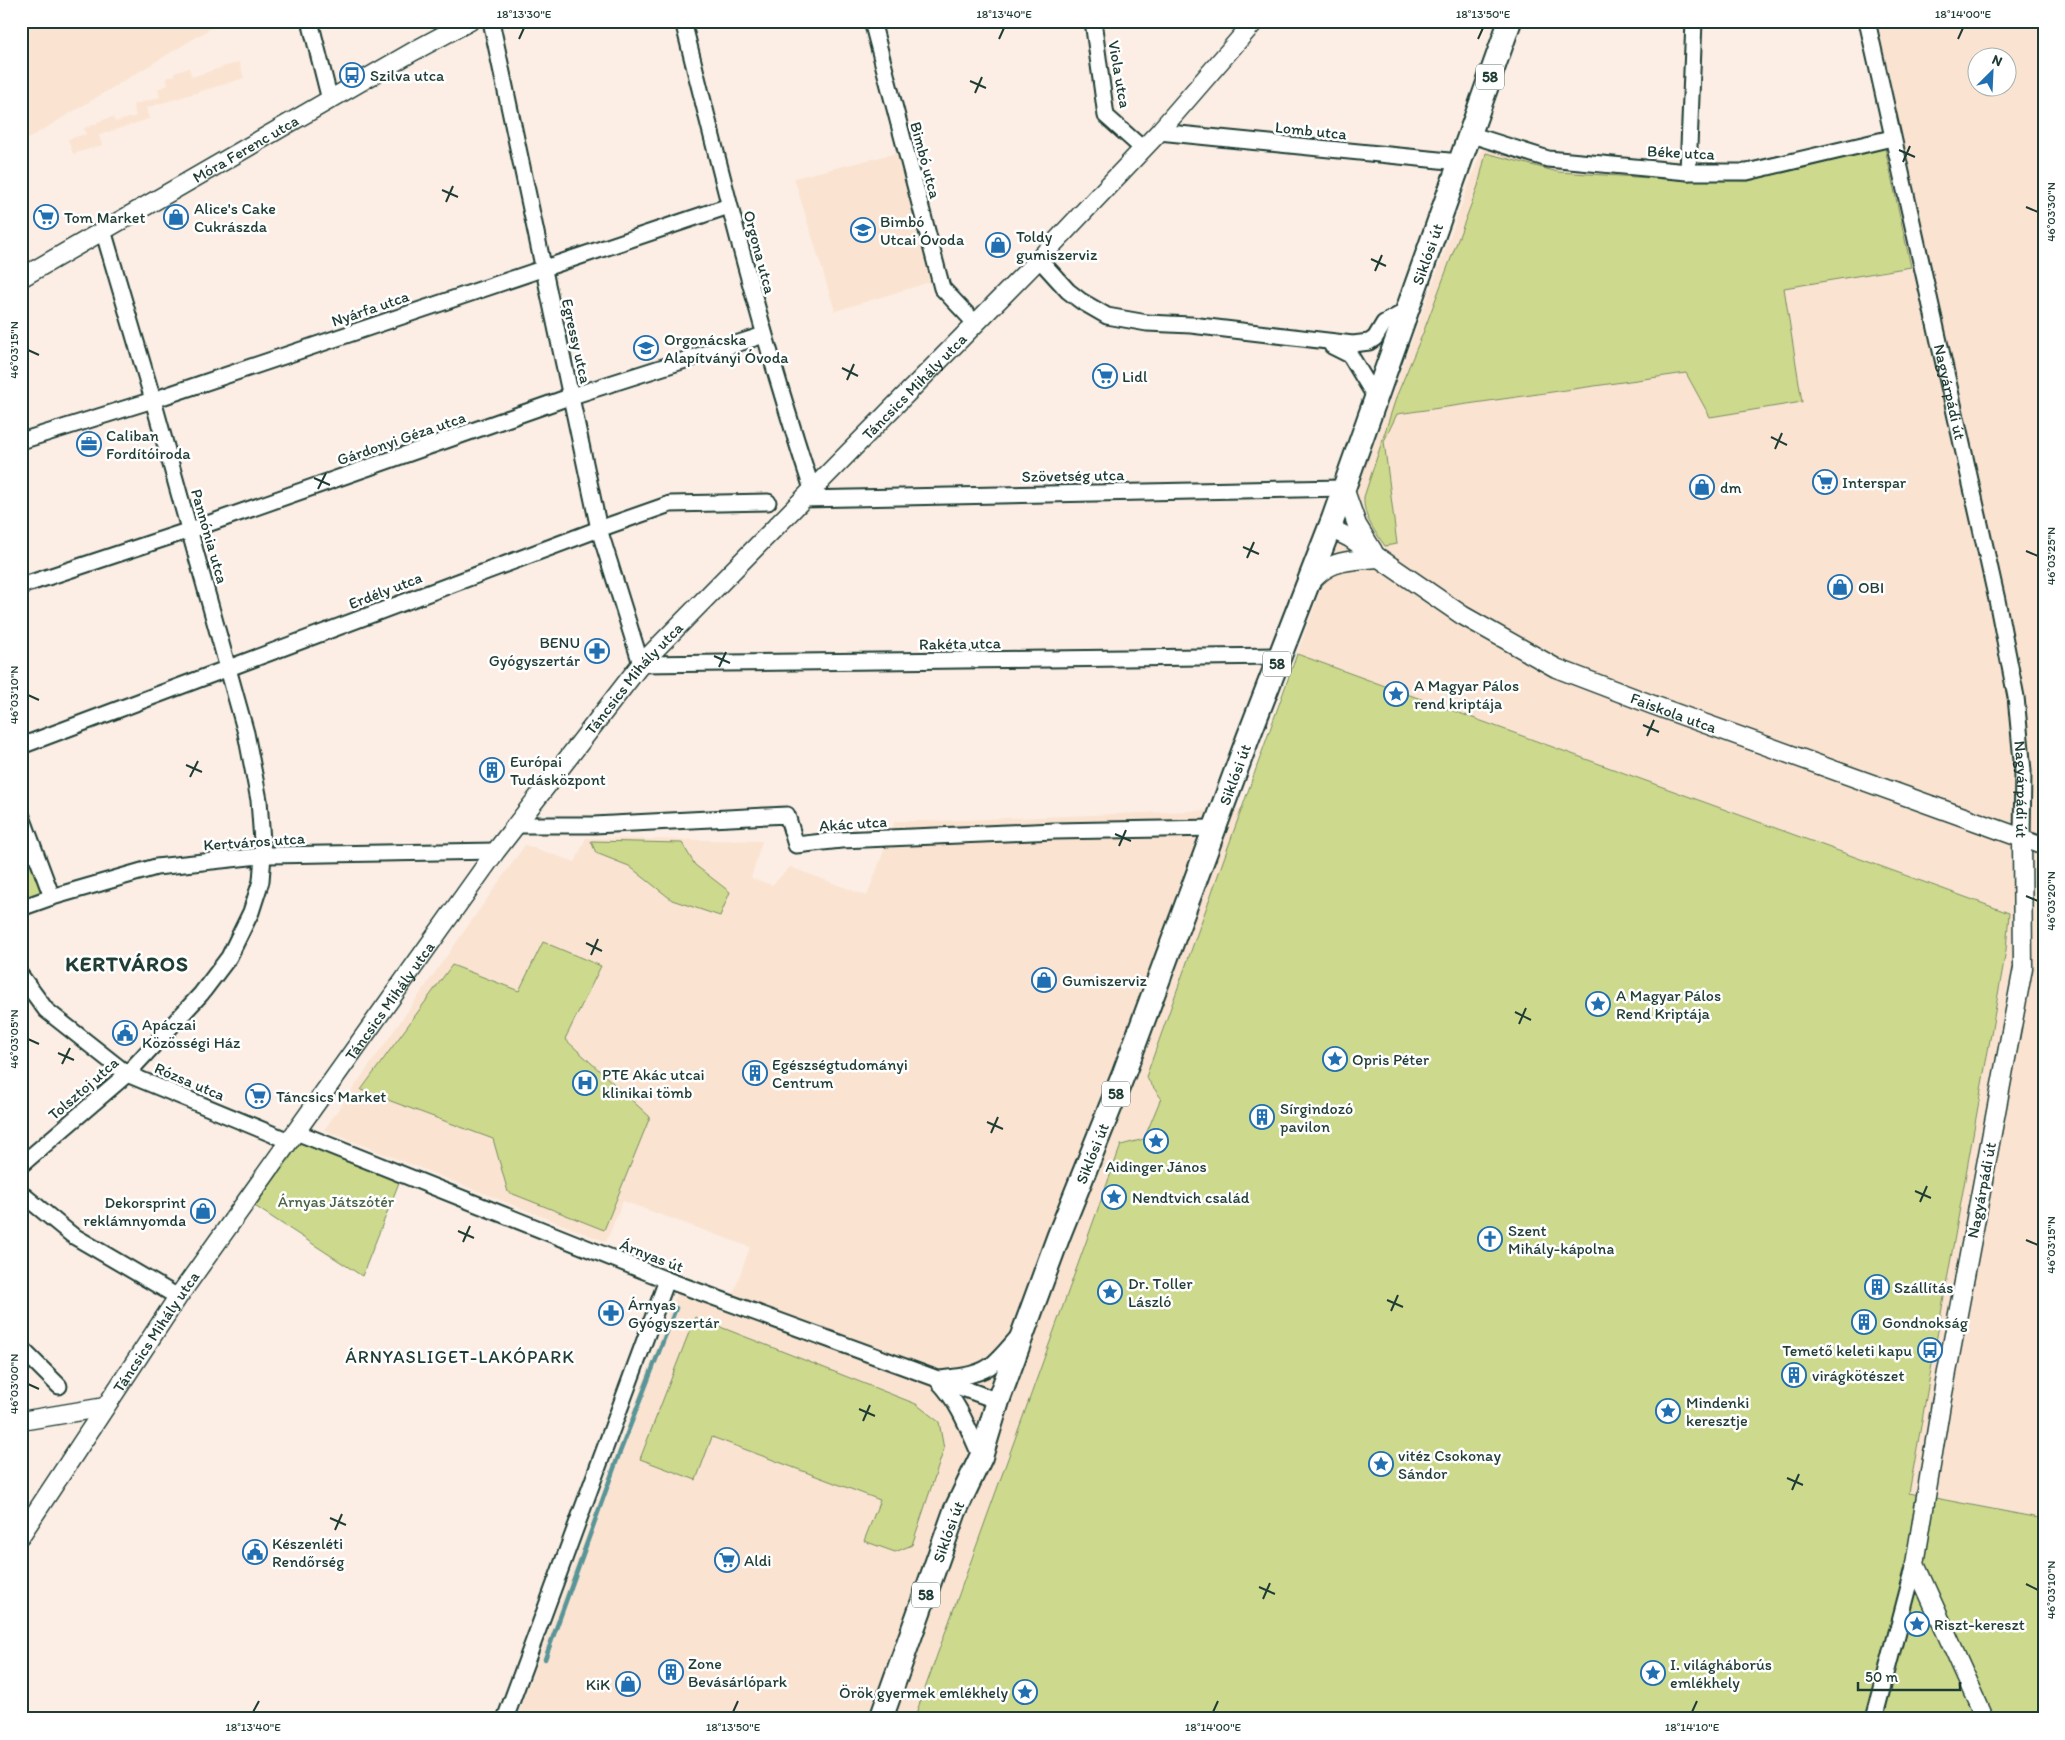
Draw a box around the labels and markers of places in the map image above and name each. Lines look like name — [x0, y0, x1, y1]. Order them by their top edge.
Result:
bus stop icon: Szilva utca — [339, 62, 365, 88]
place label: Szilva utca — [370, 66, 445, 85]
place label: Alice's Cake Cukrászda — [194, 199, 276, 236]
supermarket icon: Tom Market — [33, 204, 59, 230]
shop icon: Alice's Cake Cukrászda — [163, 204, 189, 230]
place label: Tom Market — [64, 208, 145, 227]
place label: Bimbó Utcai Óvoda — [880, 212, 965, 249]
school or university icon: Bimbó Utcai Óvoda — [850, 217, 876, 243]
place label: Toldy gumiszerviz — [1016, 227, 1098, 264]
shop icon: Toldy gumiszerviz — [985, 232, 1011, 258]
place label: Orgonácska Alapítványi Óvoda — [664, 330, 789, 367]
school or university icon: Orgonácska Alapítványi Óvoda — [633, 335, 659, 361]
supermarket icon: Lidl — [1092, 363, 1118, 389]
place label: Lidl — [1122, 367, 1148, 386]
place label: Caliban Fordítóiroda — [106, 426, 191, 463]
office icon: Caliban Fordítóiroda — [76, 431, 102, 457]
supermarket icon: Interspar — [1812, 469, 1838, 495]
place label: Interspar — [1842, 473, 1907, 492]
shop icon: dm — [1689, 474, 1715, 500]
place label: dm — [1720, 478, 1742, 497]
shop icon: OBI — [1827, 574, 1853, 600]
place label: OBI — [1858, 578, 1884, 597]
place label: BENU Gyógyszertár — [489, 633, 580, 670]
pharmacy icon: BENU Gyógyszertár — [584, 638, 610, 664]
place label: A Magyar Pálos rend kriptája — [1414, 676, 1519, 713]
place icon: A Magyar Pálos rend kriptája — [1383, 681, 1409, 707]
place label: Európai Tudásközpont — [510, 752, 606, 789]
building icon: Európai Tudásközpont — [479, 757, 505, 783]
shop icon: Gumiszerviz — [1031, 967, 1057, 993]
place label: Gumiszerviz — [1062, 971, 1148, 990]
place label: A Magyar Pálos Rend Kriptája — [1616, 986, 1721, 1023]
place icon: A Magyar Pálos Rend Kriptája — [1585, 991, 1611, 1017]
place label: Apáczai Közösségi Ház — [142, 1015, 241, 1052]
public building icon: Apáczai Közösségi Ház — [112, 1020, 138, 1046]
place icon: Opris Péter — [1322, 1046, 1348, 1072]
place label: Opris Péter — [1352, 1050, 1429, 1069]
place label: Egészségtudományi Centrum — [772, 1055, 908, 1092]
building icon: Egészségtudományi Centrum — [742, 1060, 768, 1086]
place label: PTE Akác utcai klinikai tömb — [602, 1065, 705, 1102]
hospital icon: PTE Akác utcai klinikai tömb — [572, 1070, 598, 1096]
supermarket icon: Táncsics Market — [245, 1083, 271, 1109]
place label: Táncsics Market — [276, 1087, 386, 1106]
place label: Sírgindozó pavilon — [1280, 1099, 1353, 1136]
building icon: Sírgindozó pavilon — [1249, 1104, 1275, 1130]
place icon: Aidinger János — [1143, 1128, 1169, 1154]
place label: Aidinger János — [1105, 1157, 1207, 1176]
place icon: Nendtvich család — [1101, 1184, 1127, 1210]
place label: Nendtvich család — [1132, 1188, 1250, 1207]
place label: Dekorsprint reklámnyomda — [83, 1193, 186, 1230]
shop icon: Dekorsprint reklámnyomda — [190, 1198, 216, 1224]
place label: Szent Mihály-kápolna — [1508, 1221, 1614, 1258]
church icon: Szent Mihály-kápolna — [1477, 1226, 1503, 1252]
place label: Dr. Toller László — [1128, 1274, 1193, 1311]
building icon: Szállítás — [1864, 1274, 1890, 1300]
place label: Szállítás — [1894, 1278, 1953, 1297]
place icon: Dr. Toller László — [1097, 1279, 1123, 1305]
place label: Árnyas Gyógyszertár — [628, 1295, 719, 1332]
pharmacy icon: Árnyas Gyógyszertár — [598, 1300, 624, 1326]
building icon: Gondnokság — [1851, 1309, 1877, 1335]
place label: Gondnokság — [1882, 1313, 1969, 1332]
bus stop icon: Temető keleti kapu — [1917, 1337, 1943, 1363]
place label: Temető keleti kapu — [1782, 1341, 1912, 1360]
building icon: virágkötészet — [1781, 1362, 1807, 1388]
place label: virágkötészet — [1812, 1366, 1904, 1385]
place label: Mindenki keresztje — [1686, 1393, 1749, 1430]
place icon: Mindenki keresztje — [1655, 1398, 1681, 1424]
place label: vitéz Csokonay Sándor — [1398, 1446, 1501, 1483]
place icon: vitéz Csokonay Sándor — [1368, 1451, 1394, 1477]
place label: Készenléti Rendőrség — [272, 1534, 345, 1571]
public building icon: Készenléti Rendőrség — [242, 1539, 268, 1565]
supermarket icon: Aldi — [714, 1547, 740, 1573]
place label: Aldi — [744, 1551, 771, 1570]
place icon: Riszt-kereszt — [1904, 1611, 1930, 1637]
place label: Riszt-kereszt — [1934, 1615, 2025, 1634]
place label: Zone Bevásárlópark — [688, 1654, 788, 1691]
place label: I. világháborús emlékhely — [1670, 1655, 1772, 1692]
building icon: Zone Bevásárlópark — [658, 1659, 684, 1685]
place icon: I. világháborús emlékhely — [1640, 1660, 1666, 1686]
shop icon: KiK — [615, 1671, 641, 1697]
place label: KiK — [586, 1675, 610, 1694]
place icon: Örök gyermek emlékhely — [1012, 1679, 1038, 1705]
place label: Örök gyermek emlékhely — [839, 1683, 1008, 1702]

